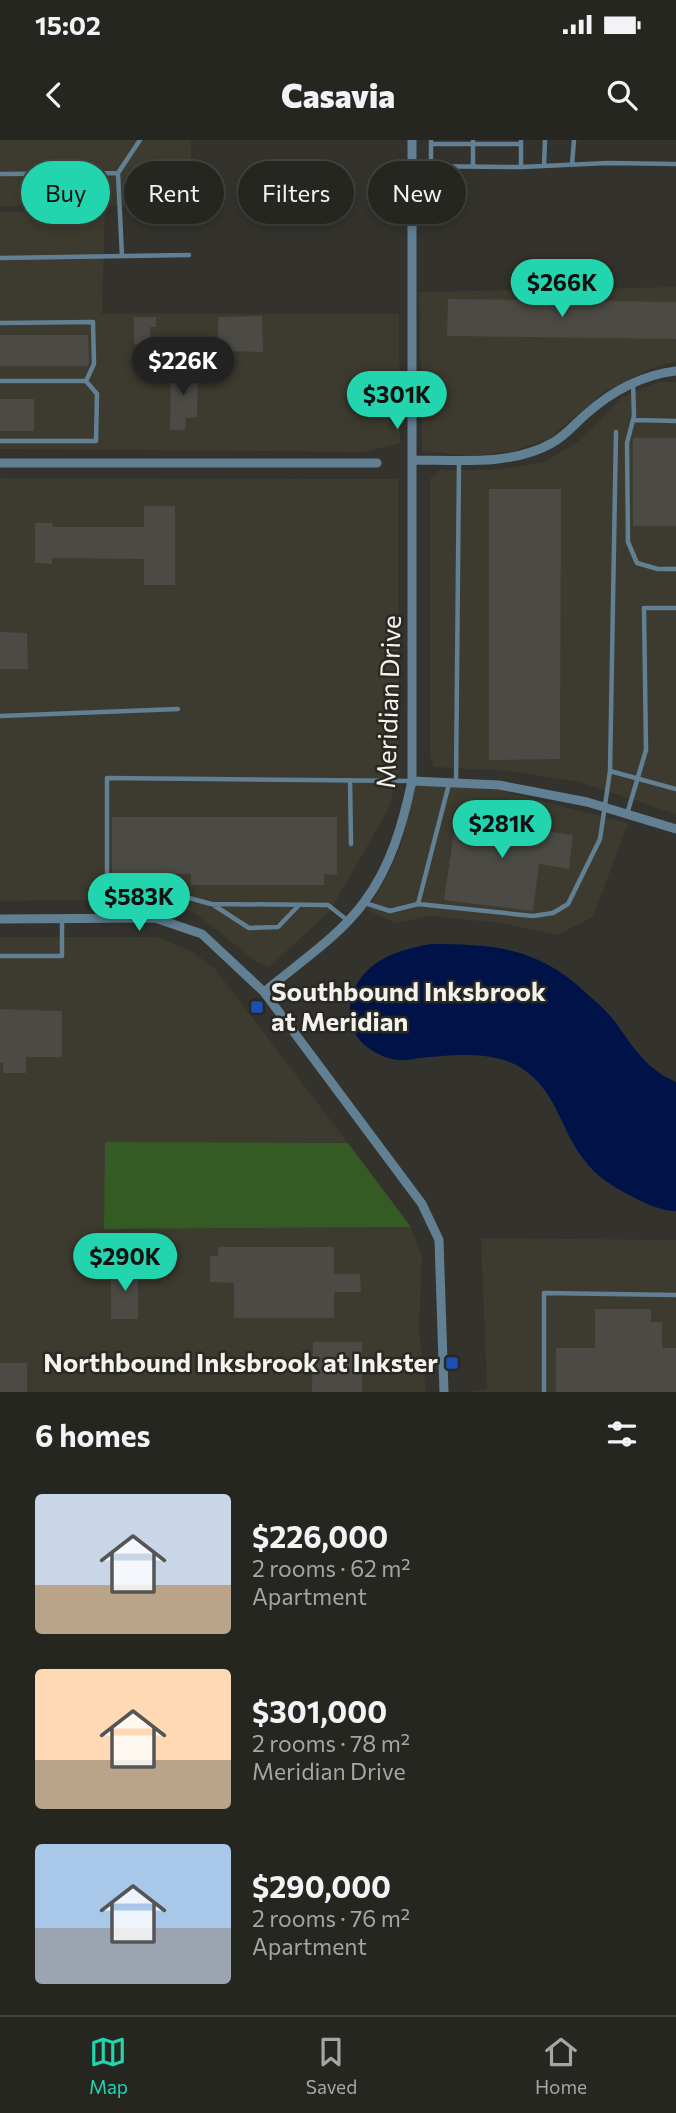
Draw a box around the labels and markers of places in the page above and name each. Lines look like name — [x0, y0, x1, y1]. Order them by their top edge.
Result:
pin: $266K — [513, 260, 611, 319]
pin: $226K — [134, 338, 232, 397]
pin: $301K — [348, 372, 446, 431]
pin: $281K — [453, 800, 551, 860]
pin: $583K — [90, 874, 188, 933]
place label: Southbound Inksbrook at Meridian — [271, 975, 546, 1036]
marker: Southbound Inksbrook at Meridian — [249, 999, 265, 1015]
pin: $290K — [76, 1234, 174, 1293]
place label: Northbound Inksbrook at Inkster — [43, 1346, 438, 1377]
marker: Northbound Inksbrook at Inkster — [444, 1355, 460, 1371]

